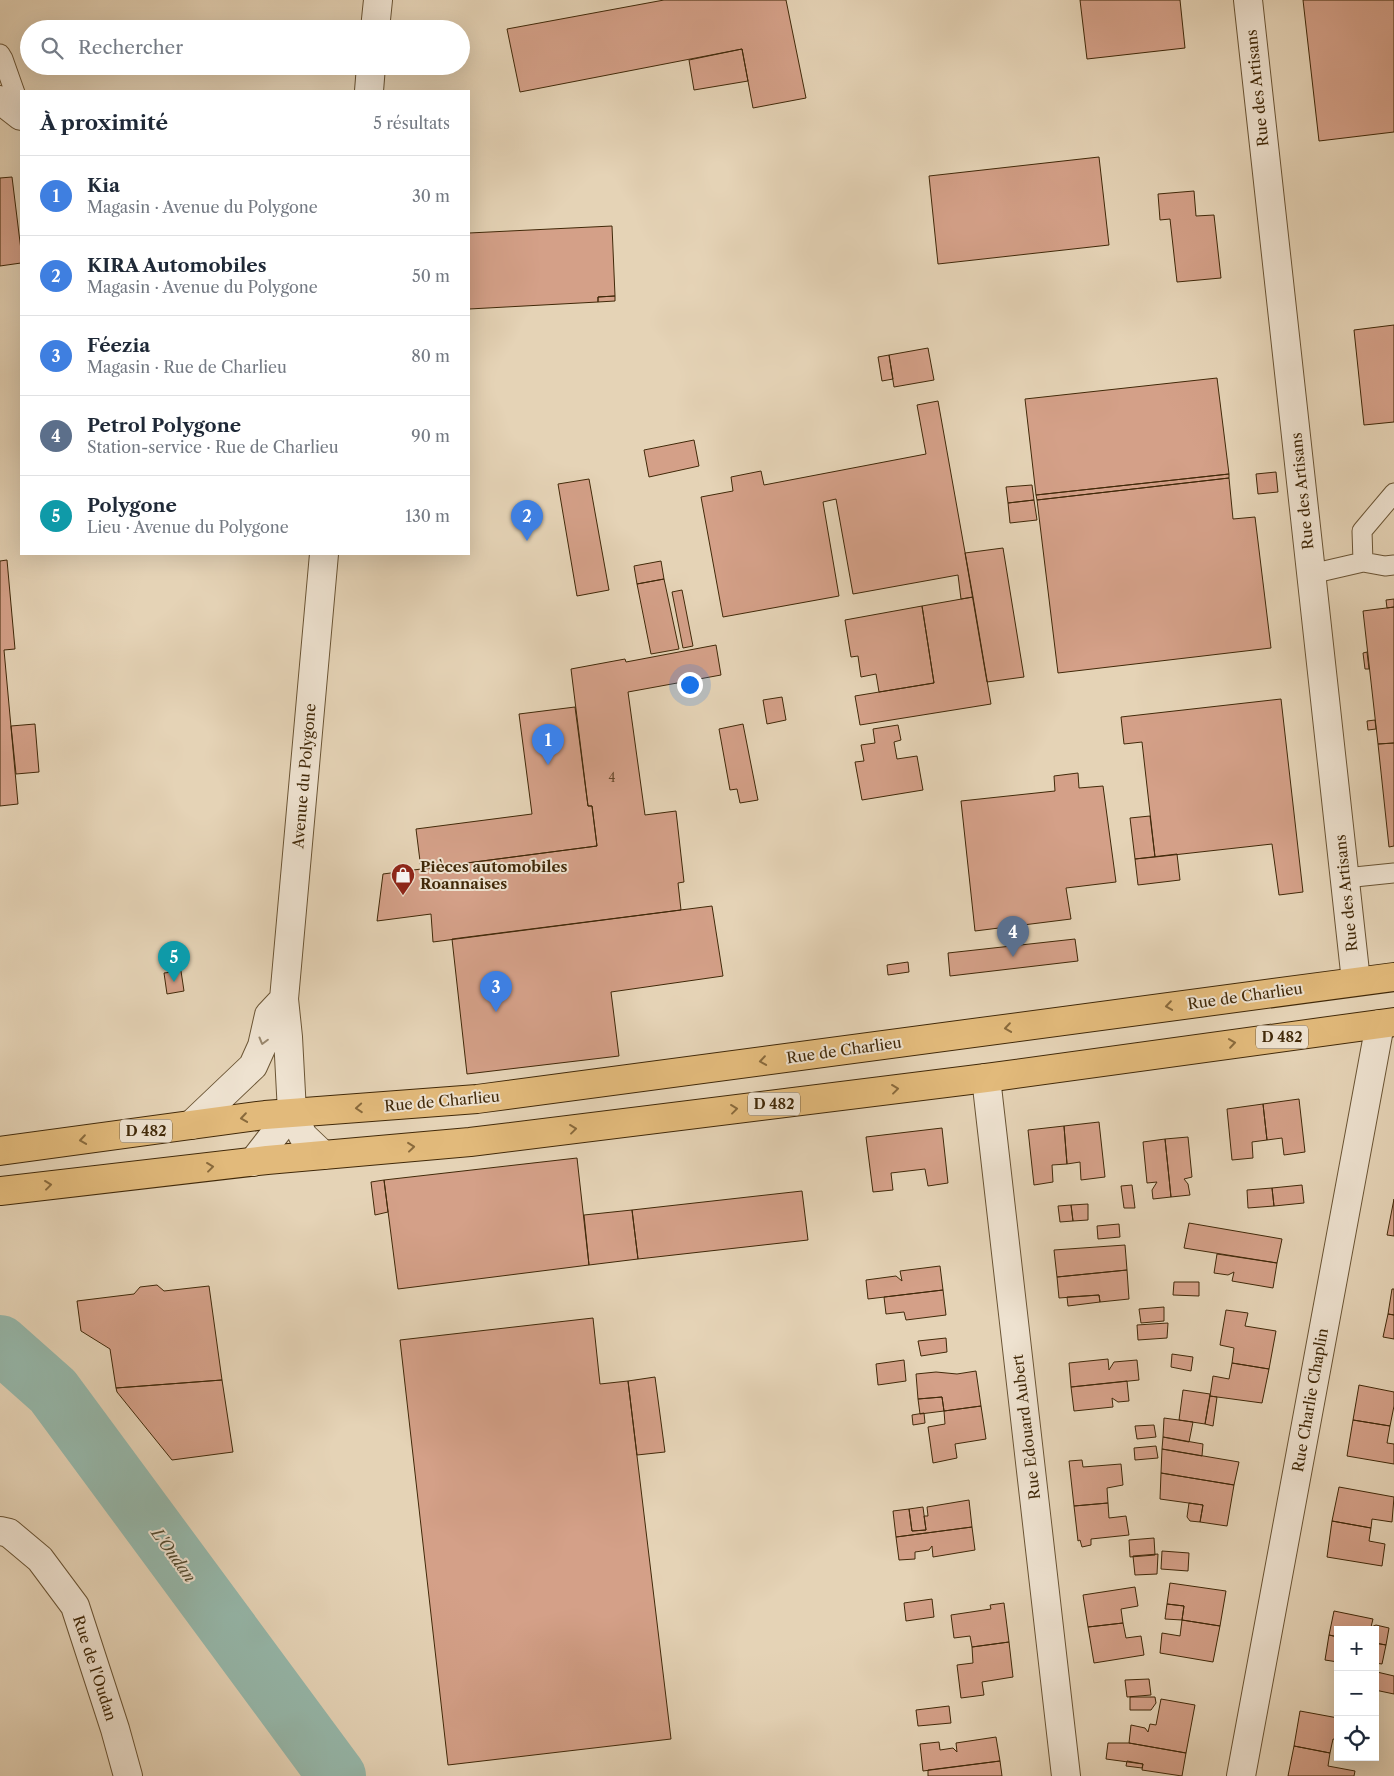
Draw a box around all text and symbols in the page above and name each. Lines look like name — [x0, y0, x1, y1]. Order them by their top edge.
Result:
search box — [20, 20, 470, 75]
street label: Rue des Artisans — [1241, 28, 1273, 148]
icon: search — [38, 34, 66, 62]
text: Rechercher — [78, 36, 183, 59]
text: À proximité — [40, 110, 168, 135]
text: 5 résultats — [373, 113, 450, 133]
text: Kia — [87, 174, 120, 197]
text: 1 — [52, 186, 60, 206]
text: 30 m — [412, 186, 450, 206]
text: Magasin · Avenue du Polygone — [87, 197, 318, 217]
text: KIRA Automobiles — [87, 254, 267, 277]
text: 2 — [51, 266, 61, 286]
text: 50 m — [412, 266, 450, 286]
text: Magasin · Avenue du Polygone — [87, 277, 318, 297]
text: Féezia — [87, 334, 150, 357]
text: 3 — [51, 346, 61, 366]
text: 80 m — [411, 346, 450, 366]
text: Magasin · Rue de Charlieu — [87, 357, 287, 377]
text: Petrol Polygone — [87, 414, 241, 437]
text: 4 — [51, 426, 61, 446]
text: 90 m — [411, 426, 450, 446]
street label: Rue des Artisans — [1286, 431, 1318, 551]
text: Station-service · Rue de Charlieu — [87, 437, 339, 457]
text: Polygone — [87, 494, 177, 517]
pin: 2 — [511, 500, 543, 541]
text: 5 — [52, 506, 60, 526]
text: 130 m — [405, 506, 450, 526]
text: Lieu · Avenue du Polygone — [87, 517, 289, 537]
your location — [677, 672, 703, 698]
street label: Avenue du Polygone — [288, 703, 320, 850]
pin: 1 — [532, 724, 564, 765]
house number: 4 — [609, 770, 616, 785]
street label: Rue des Artisans — [1330, 833, 1362, 953]
place label: Pièces automobiles Roannaises — [420, 857, 568, 893]
shop icon: Pièces automobiles Roannaises — [390, 862, 416, 896]
pin: 4 — [997, 916, 1029, 957]
pin: 5 — [158, 941, 190, 982]
pin: 3 — [480, 971, 512, 1012]
street label: Rue de Charlieu — [1186, 979, 1304, 1013]
one-way arrow — [1165, 1001, 1173, 1011]
one-way arrow — [1004, 1022, 1012, 1033]
road number: D 482 — [1256, 1026, 1308, 1048]
street label: Rue de Charlieu — [785, 1033, 903, 1067]
one-way arrow — [258, 1037, 269, 1046]
one-way arrow — [1228, 1039, 1236, 1049]
one-way arrow — [759, 1055, 768, 1065]
one-way arrow — [892, 1084, 900, 1095]
street label: Rue de Charlieu — [383, 1086, 501, 1116]
road number: D 482 — [748, 1092, 800, 1116]
one-way arrow — [354, 1103, 362, 1114]
one-way arrow — [730, 1104, 738, 1115]
one-way arrow — [240, 1112, 248, 1123]
road number: D 482 — [120, 1120, 172, 1142]
one-way arrow — [569, 1124, 577, 1135]
one-way arrow — [79, 1134, 87, 1145]
one-way arrow — [408, 1142, 416, 1153]
one-way arrow — [206, 1162, 214, 1173]
one-way arrow — [45, 1180, 53, 1191]
street label: Rue Charlie Chaplin — [1288, 1326, 1332, 1473]
street label: Rue Edouard Aubert — [1008, 1353, 1044, 1501]
water label: L'Oudan — [146, 1522, 200, 1586]
street label: Rue de l'Oudan — [69, 1613, 121, 1724]
map controls — [1334, 1626, 1379, 1761]
button: + — [1334, 1626, 1379, 1671]
button: − — [1334, 1671, 1379, 1716]
button: locate — [1334, 1716, 1379, 1761]

